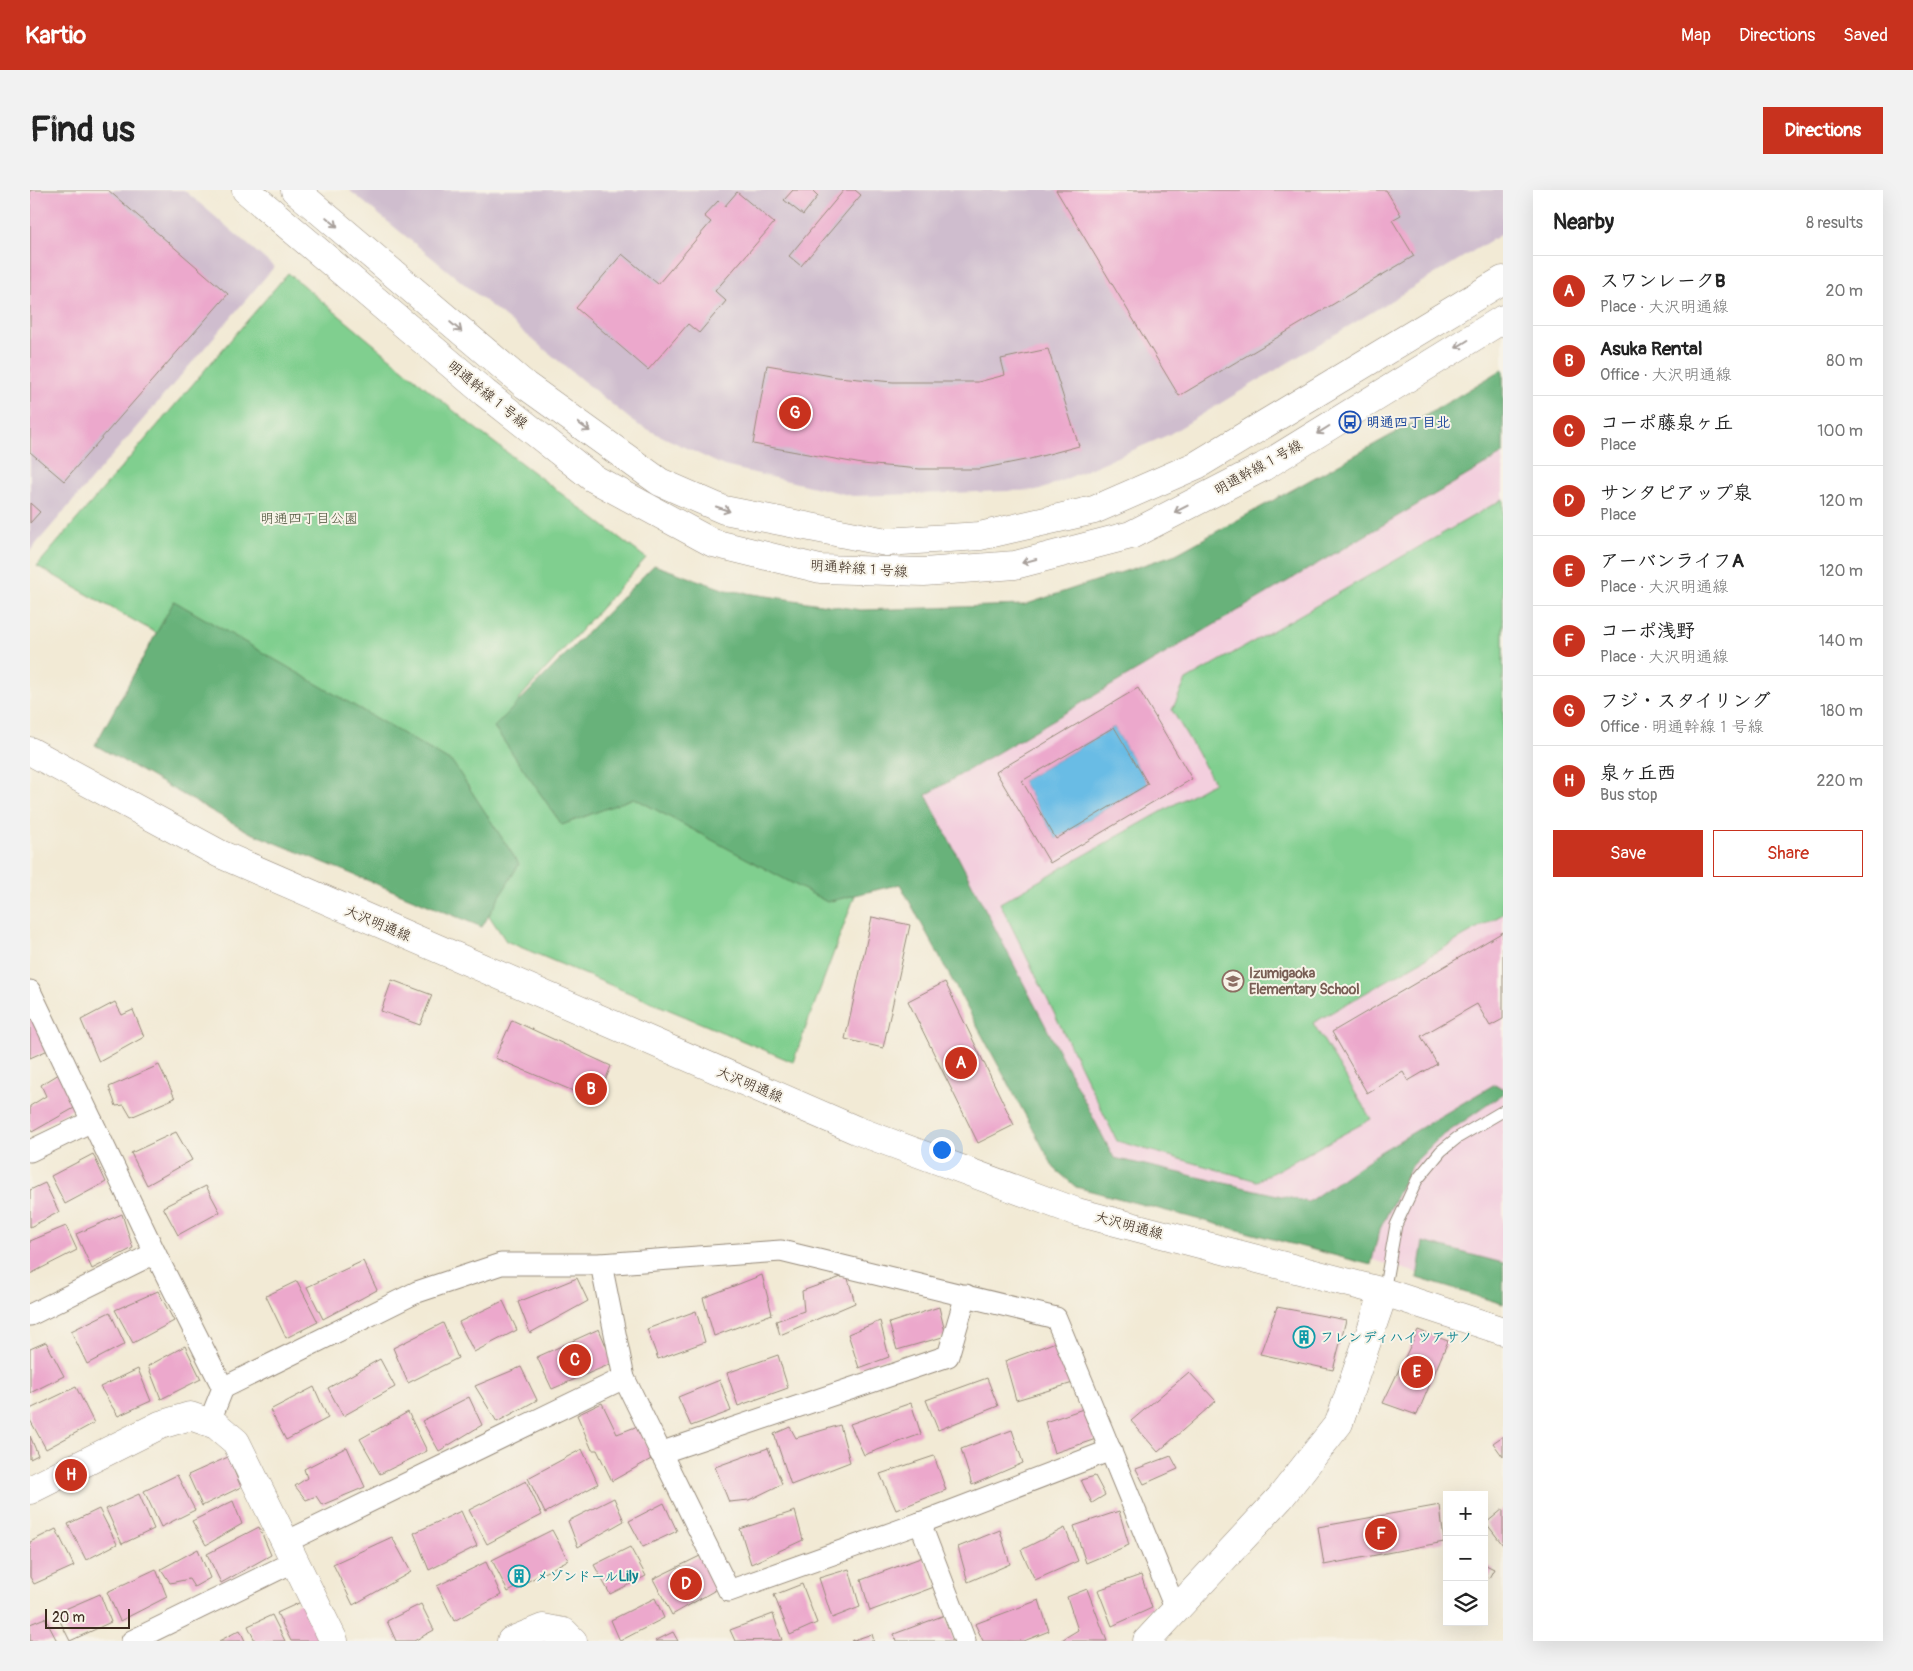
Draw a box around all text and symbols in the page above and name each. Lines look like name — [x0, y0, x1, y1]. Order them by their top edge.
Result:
text: Kartio — [25, 21, 86, 50]
text: Map — [1681, 24, 1711, 47]
text: Directions — [1739, 24, 1815, 47]
text: Saved — [1843, 24, 1888, 47]
button: Directions — [1763, 107, 1883, 154]
text: Find us — [30, 108, 135, 152]
text: Nearby — [1553, 209, 1614, 236]
text: 8 results — [1806, 213, 1863, 233]
one-way arrow — [325, 216, 338, 227]
text: スワンレークB — [1600, 269, 1726, 293]
text: A — [1564, 281, 1574, 301]
text: 20 m — [1825, 281, 1863, 301]
text: Place · 大沢明通線 — [1600, 297, 1728, 317]
one-way arrow — [449, 321, 462, 332]
text: Asuka Rental — [1600, 337, 1702, 361]
one-way arrow — [1455, 340, 1469, 350]
text: B — [1564, 351, 1574, 371]
text: 80 m — [1826, 351, 1863, 371]
street label: 明通幹線１号線 — [444, 357, 531, 432]
text: Office · 大沢明通線 — [1600, 365, 1732, 385]
pin: G — [779, 394, 811, 432]
bus stop icon: 明通四丁目北 — [1338, 410, 1362, 434]
text: コーポ藤泉ヶ丘 — [1600, 411, 1733, 435]
place label: 明通四丁目北 — [1366, 414, 1450, 431]
text: C — [1564, 421, 1574, 441]
text: 100 m — [1817, 421, 1863, 441]
one-way arrow — [576, 422, 590, 432]
one-way arrow — [1317, 425, 1331, 435]
text: Place — [1600, 435, 1636, 455]
street label: 明通幹線１号線 — [1211, 436, 1305, 499]
text: サンタピアップ泉 — [1600, 481, 1752, 505]
text: D — [1564, 491, 1574, 511]
text: 120 m — [1819, 491, 1863, 511]
one-way arrow — [715, 504, 731, 514]
one-way arrow — [1174, 504, 1189, 514]
text: Place — [1600, 505, 1636, 525]
park label: 明通四丁目公園 — [260, 510, 358, 527]
text: アーバンライフA — [1600, 549, 1744, 573]
street label: 明通幹線１号線 — [809, 557, 908, 580]
one-way arrow — [1021, 557, 1037, 566]
text: E — [1565, 561, 1573, 581]
text: 120 m — [1819, 561, 1863, 581]
text: Place · 大沢明通線 — [1600, 577, 1728, 597]
text: コーポ浅野 — [1600, 619, 1695, 643]
text: F — [1564, 631, 1574, 651]
text: 140 m — [1819, 631, 1863, 651]
text: Place · 大沢明通線 — [1600, 647, 1728, 667]
text: フジ・スタイリング — [1600, 689, 1771, 713]
text: G — [1564, 701, 1574, 721]
text: 180 m — [1820, 701, 1863, 721]
text: Office · 明通幹線１号線 — [1600, 717, 1764, 737]
text: 泉ヶ丘西 — [1600, 761, 1676, 785]
text: H — [1564, 771, 1574, 791]
text: 220 m — [1817, 771, 1863, 791]
text: Bus stop — [1600, 785, 1658, 805]
button: Save — [1553, 830, 1703, 877]
button: Share — [1713, 830, 1863, 877]
street label: 大沢明通線 — [342, 902, 413, 945]
place label: Izumigaoka Elementary School — [1249, 965, 1360, 998]
school or university icon: Izumigaoka Elementary School — [1221, 969, 1245, 993]
pin: A — [945, 1044, 977, 1082]
street label: 大沢明通線 — [714, 1063, 785, 1106]
pin: B — [575, 1070, 607, 1108]
your location — [929, 1137, 955, 1163]
street label: 大沢明通線 — [1093, 1208, 1165, 1243]
building icon: フレンディハイツアサノ — [1292, 1325, 1316, 1349]
place label: フレンディハイツアサノ — [1320, 1329, 1473, 1346]
pin: C — [559, 1341, 591, 1379]
pin: E — [1401, 1353, 1433, 1391]
pin: H — [55, 1456, 87, 1494]
map controls — [1443, 1491, 1488, 1626]
button: + — [1443, 1491, 1488, 1536]
pin: F — [1365, 1515, 1397, 1553]
button: − — [1443, 1536, 1488, 1581]
building icon: メゾンドールLily — [507, 1564, 531, 1588]
pin: D — [670, 1565, 702, 1603]
place label: メゾンドールLily — [535, 1568, 638, 1585]
button: layers — [1443, 1581, 1488, 1626]
scale bar — [45, 1606, 130, 1629]
text: 20 m — [52, 1609, 85, 1626]

